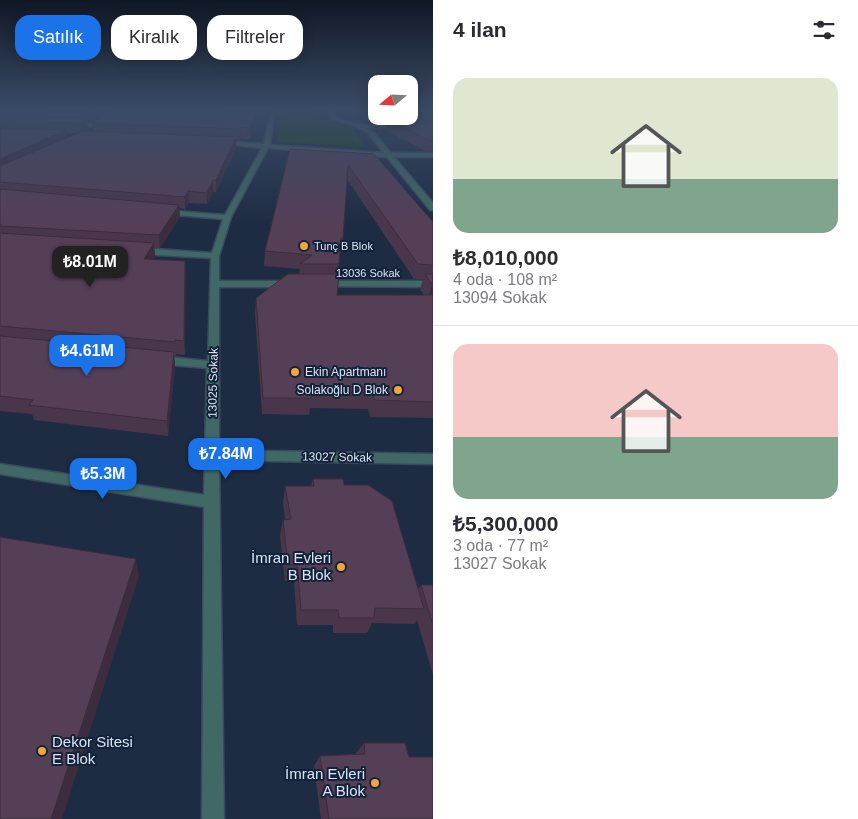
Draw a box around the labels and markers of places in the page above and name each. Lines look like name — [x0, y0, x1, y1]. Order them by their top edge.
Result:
marker: Tunç B Blok — [298, 240, 310, 252]
place label: Tunç B Blok — [314, 240, 373, 252]
pin: ₺8.01M — [49, 246, 131, 288]
pin: ₺4.61M — [46, 334, 128, 377]
place label: Ekin Apartmanı — [305, 365, 386, 379]
marker: Ekin Apartmanı — [289, 366, 301, 378]
place label: Solakoğlu D Blok — [297, 383, 389, 397]
marker: Solakoğlu D Blok — [392, 384, 404, 396]
pin: ₺7.84M — [185, 438, 267, 480]
pin: ₺5.3M — [68, 458, 138, 500]
place label: İmran Evleri B Blok — [251, 549, 331, 583]
marker: İmran Evleri B Blok — [335, 561, 347, 573]
place label: Dekor Sitesi E Blok — [52, 733, 133, 767]
marker: Dekor Sitesi E Blok — [36, 745, 48, 757]
place label: İmran Evleri A Blok — [285, 765, 365, 799]
marker: İmran Evleri A Blok — [369, 777, 381, 789]

